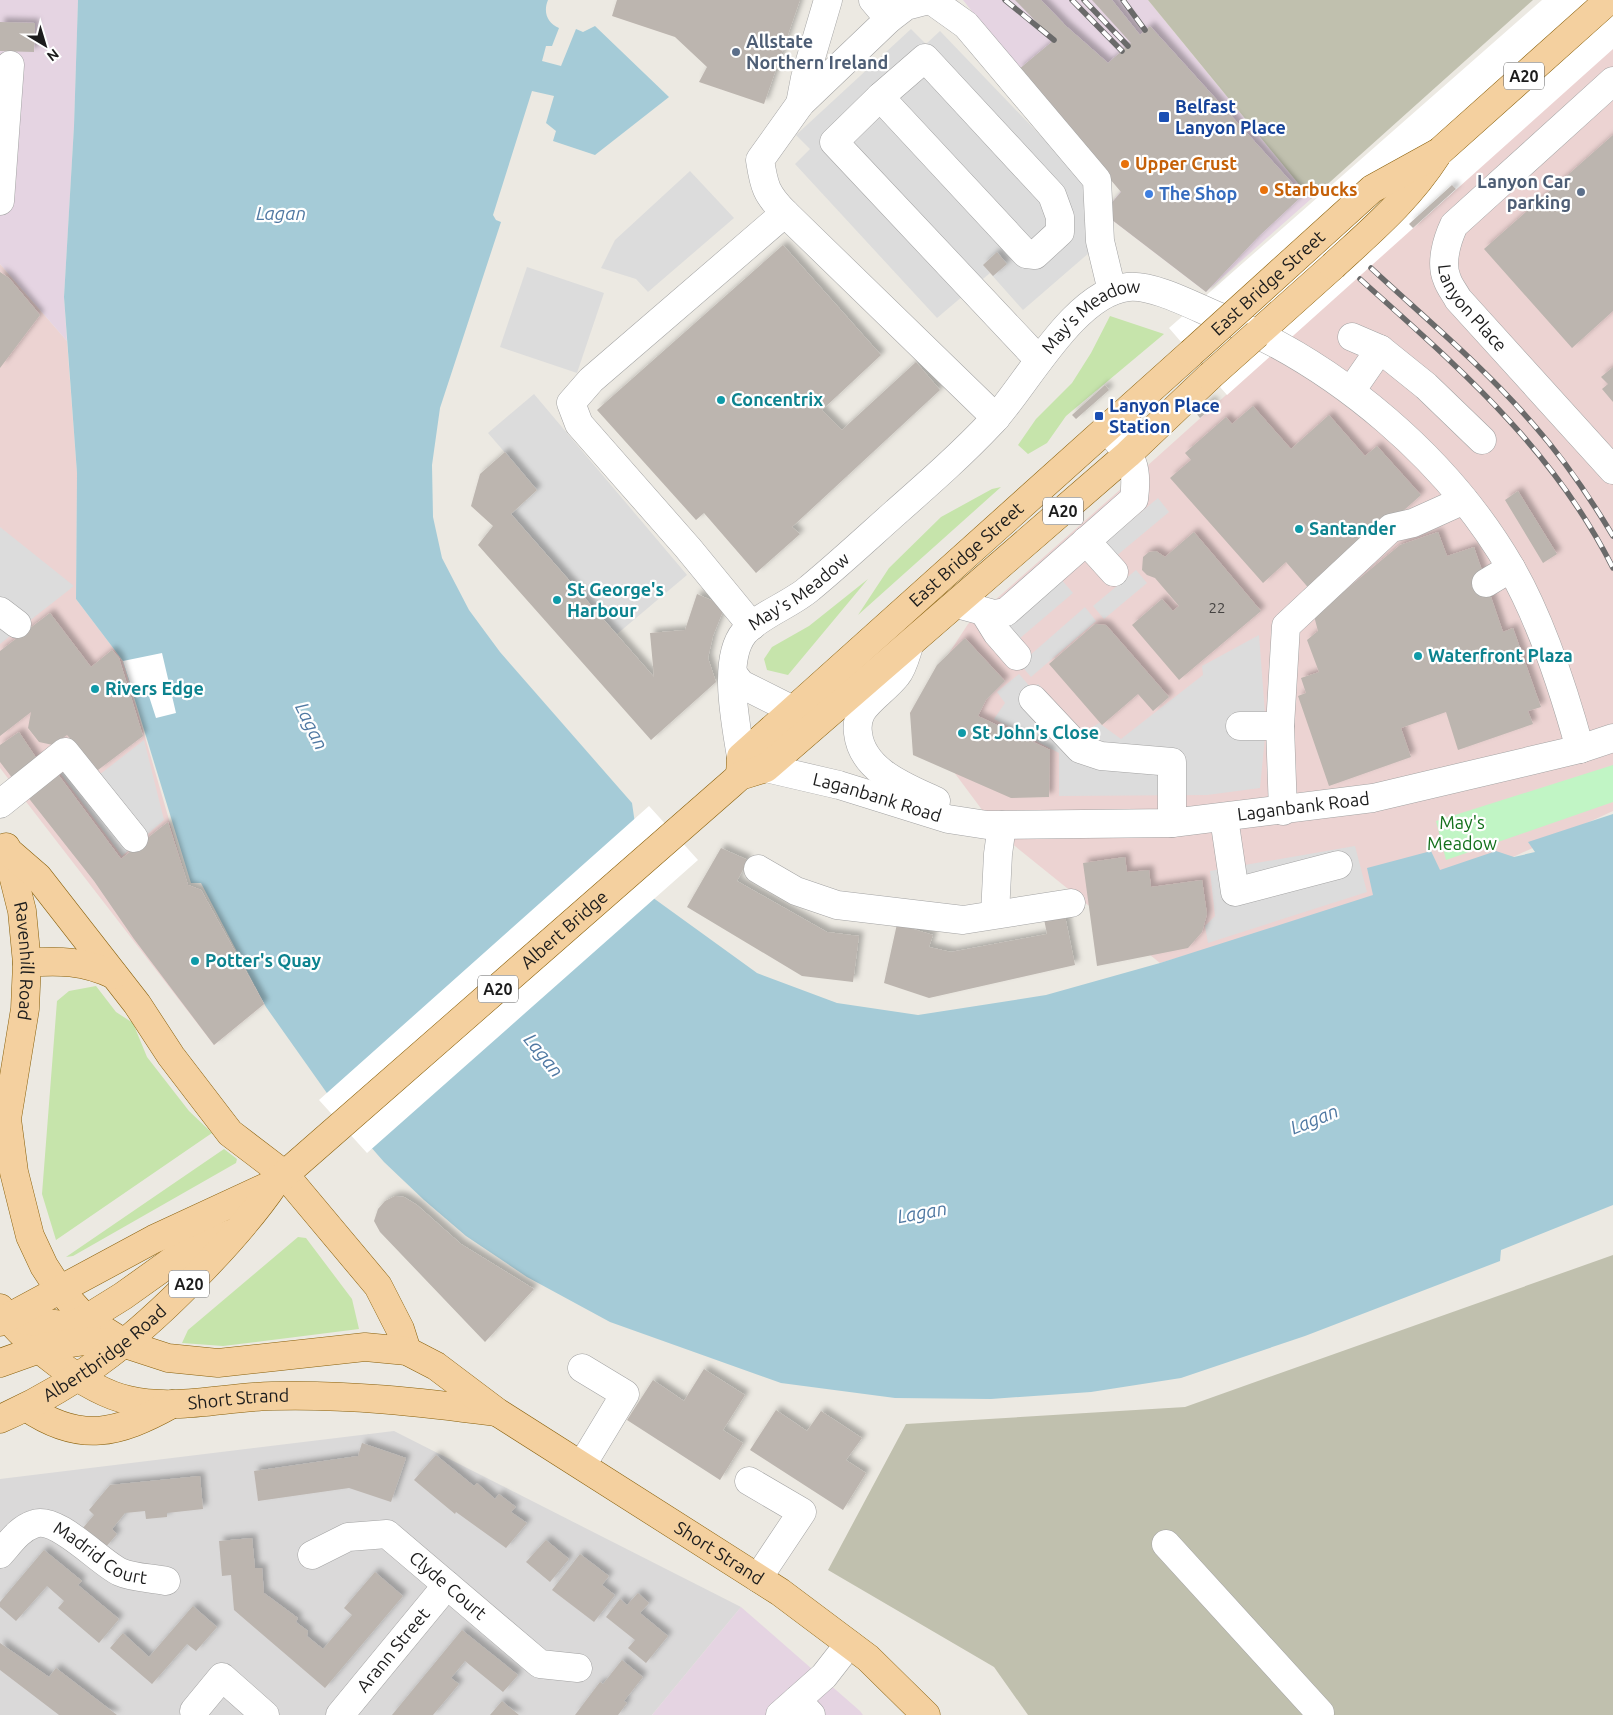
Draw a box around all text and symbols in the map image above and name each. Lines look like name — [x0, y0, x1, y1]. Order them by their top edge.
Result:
north arrow — [20, 20, 70, 70]
place label: Allstate Northern Ireland — [746, 31, 888, 72]
text: N — [44, 46, 62, 65]
marker: Allstate Northern Ireland — [730, 46, 742, 58]
road number: A20 — [1504, 62, 1544, 90]
place label: Belfast Lanyon Place — [1175, 96, 1286, 137]
marker: Belfast Lanyon Place — [1157, 110, 1171, 124]
place label: Upper Crust — [1135, 153, 1237, 173]
marker: Upper Crust — [1119, 158, 1131, 170]
place label: Lanyon Car parking — [1477, 171, 1572, 212]
place label: Starbucks — [1274, 179, 1358, 199]
place label: The Shop — [1159, 183, 1237, 203]
marker: Starbucks — [1258, 184, 1270, 196]
marker: Lanyon Car parking — [1575, 186, 1587, 198]
marker: The Shop — [1143, 188, 1155, 200]
water label: Lagan — [256, 202, 306, 224]
street label: East Bridge Street — [1206, 226, 1328, 339]
street label: Lanyon Place — [1435, 263, 1511, 355]
street label: May's Meadow — [1037, 276, 1141, 357]
place label: Concentrix — [731, 389, 823, 409]
marker: Concentrix — [715, 394, 727, 406]
place label: Lanyon Place Station — [1109, 395, 1220, 436]
marker: Lanyon Place Station — [1093, 410, 1105, 422]
street label: East Bridge Street — [905, 498, 1027, 610]
road number: A20 — [1043, 498, 1083, 524]
place label: Santander — [1309, 518, 1397, 538]
marker: Santander — [1293, 523, 1305, 535]
street label: May's Meadow — [744, 548, 853, 634]
place label: St George's Harbour — [567, 579, 664, 620]
marker: St George's Harbour — [551, 594, 563, 606]
house number: 22 — [1209, 599, 1225, 616]
place label: Waterfront Plaza — [1428, 645, 1573, 665]
marker: Waterfront Plaza — [1412, 650, 1424, 662]
place label: Rivers Edge — [105, 678, 204, 698]
marker: Rivers Edge — [89, 683, 101, 695]
water label: Lagan — [291, 699, 333, 753]
place label: St John's Close — [972, 722, 1099, 742]
marker: St John's Close — [956, 727, 968, 739]
street label: Laganbank Road — [811, 768, 944, 825]
street label: Laganbank Road — [1236, 788, 1371, 824]
park label: May's Meadow — [1427, 812, 1497, 853]
street label: Albert Bridge — [516, 886, 611, 972]
street label: Ravenhill Road — [11, 899, 38, 1022]
place label: Potter's Quay — [205, 950, 321, 970]
marker: Potter's Quay — [189, 955, 201, 967]
road number: A20 — [478, 976, 518, 1002]
water label: Lagan — [520, 1029, 568, 1081]
water label: Lagan — [1287, 1099, 1341, 1139]
water label: Lagan — [895, 1197, 949, 1227]
road number: A20 — [169, 1270, 209, 1298]
street label: Albertbridge Road — [39, 1300, 170, 1405]
street label: Short Strand — [187, 1385, 289, 1412]
street label: Madrid Court — [50, 1517, 148, 1587]
street label: Short Strand — [671, 1517, 768, 1588]
street label: Clyde Court — [406, 1547, 491, 1623]
street label: Arann Street — [352, 1603, 433, 1696]

